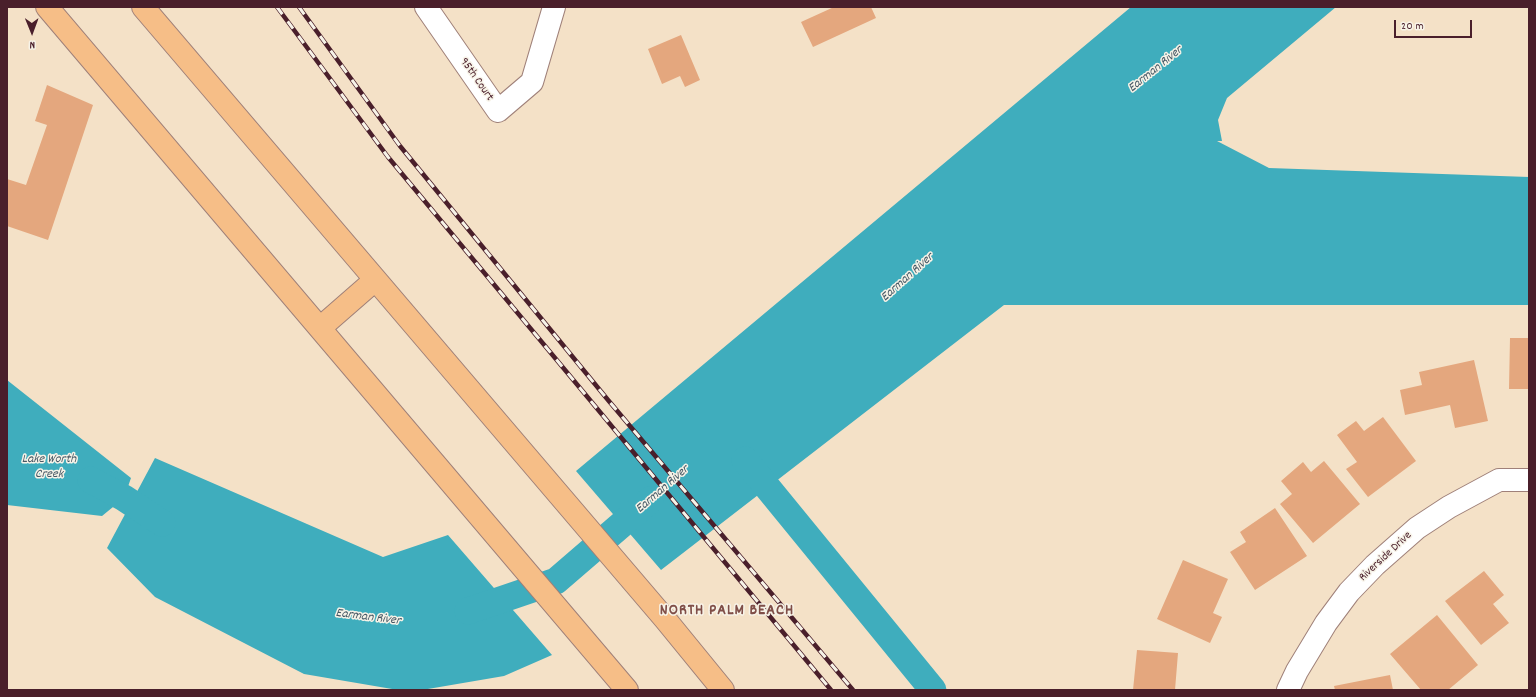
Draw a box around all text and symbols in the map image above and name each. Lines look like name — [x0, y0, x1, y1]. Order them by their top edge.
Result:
north arrow — [12, 12, 52, 52]
scale bar — [1396, 12, 1474, 38]
text: 20 m — [1401, 18, 1424, 35]
text: N — [29, 36, 35, 52]
water label: Earman River — [1126, 43, 1186, 97]
street label: 95th Court — [456, 56, 496, 104]
water label: Earman River — [878, 250, 938, 306]
water label: Lake Worth Creek — [22, 452, 76, 483]
water label: Earman River — [633, 463, 693, 517]
street label: Riverside Drive — [1357, 529, 1415, 585]
district label: NORTH PALM BEACH — [660, 602, 794, 622]
water label: Earman River — [335, 606, 401, 630]

